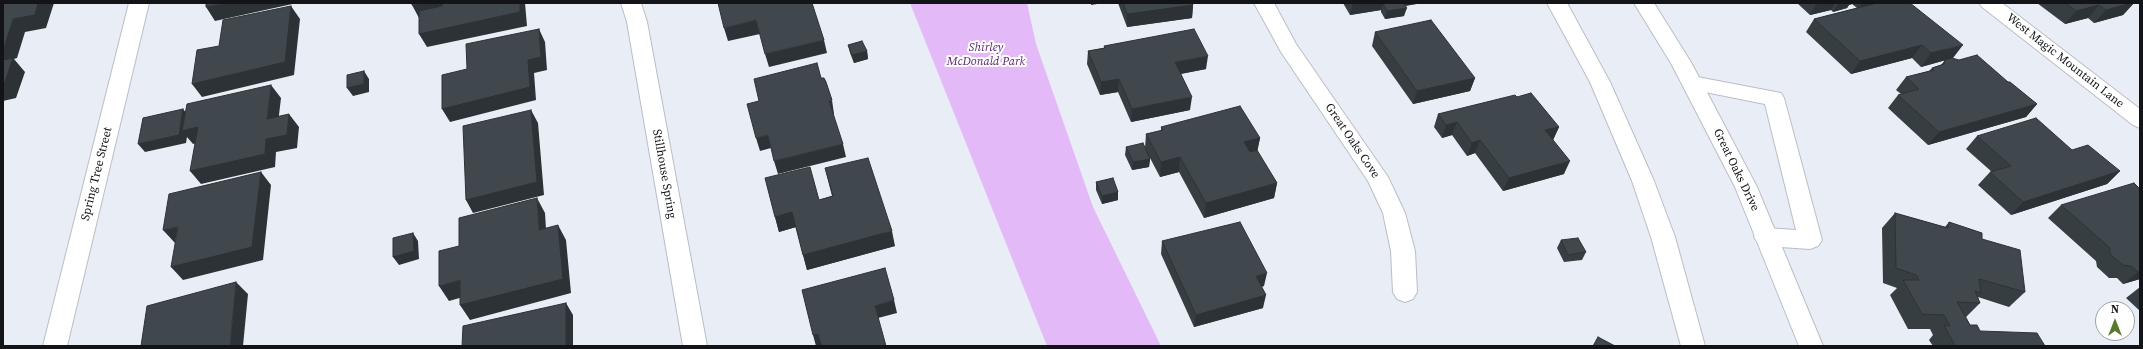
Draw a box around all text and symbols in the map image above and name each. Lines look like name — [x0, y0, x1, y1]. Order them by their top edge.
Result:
street label: West Magic Mountain Lane — [2003, 11, 2127, 111]
park label: Shirley McDonald Park — [947, 41, 1025, 69]
street label: Great Oaks Cove — [1322, 101, 1382, 181]
street label: Spring Tree Street — [78, 126, 116, 222]
street label: Great Oaks Drive — [1710, 126, 1762, 214]
street label: Stillhouse Spring — [649, 128, 679, 220]
north arrow — [2095, 301, 2135, 341]
text: N — [2111, 302, 2119, 317]

